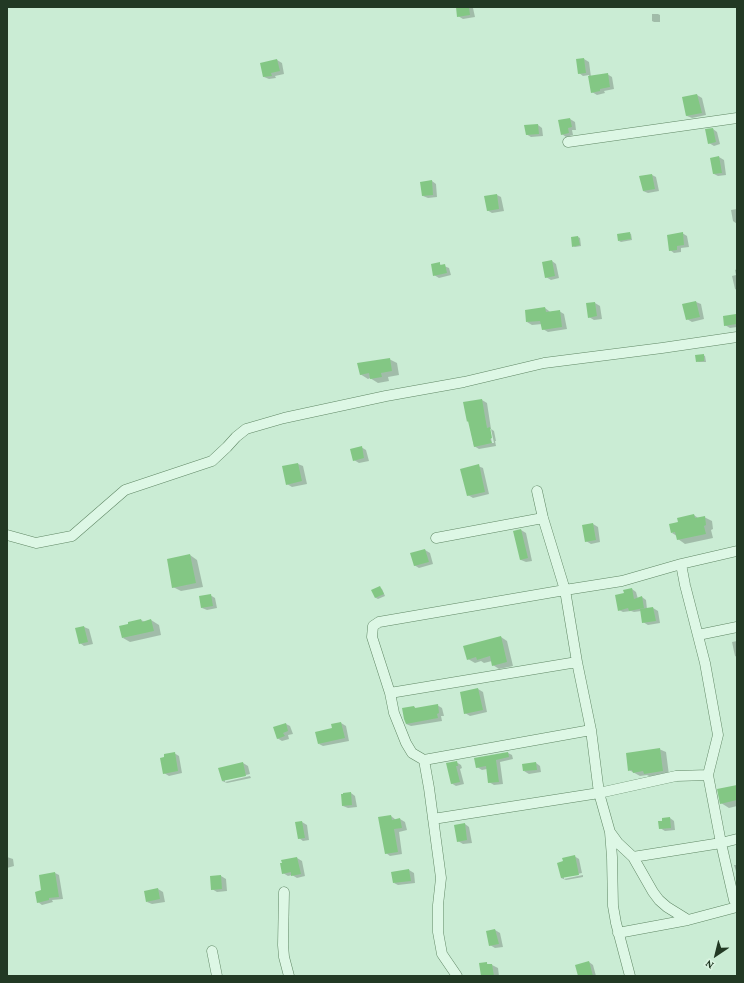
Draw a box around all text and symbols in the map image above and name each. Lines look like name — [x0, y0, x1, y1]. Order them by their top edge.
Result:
north arrow — [696, 935, 736, 975]
text: N — [703, 958, 716, 972]

